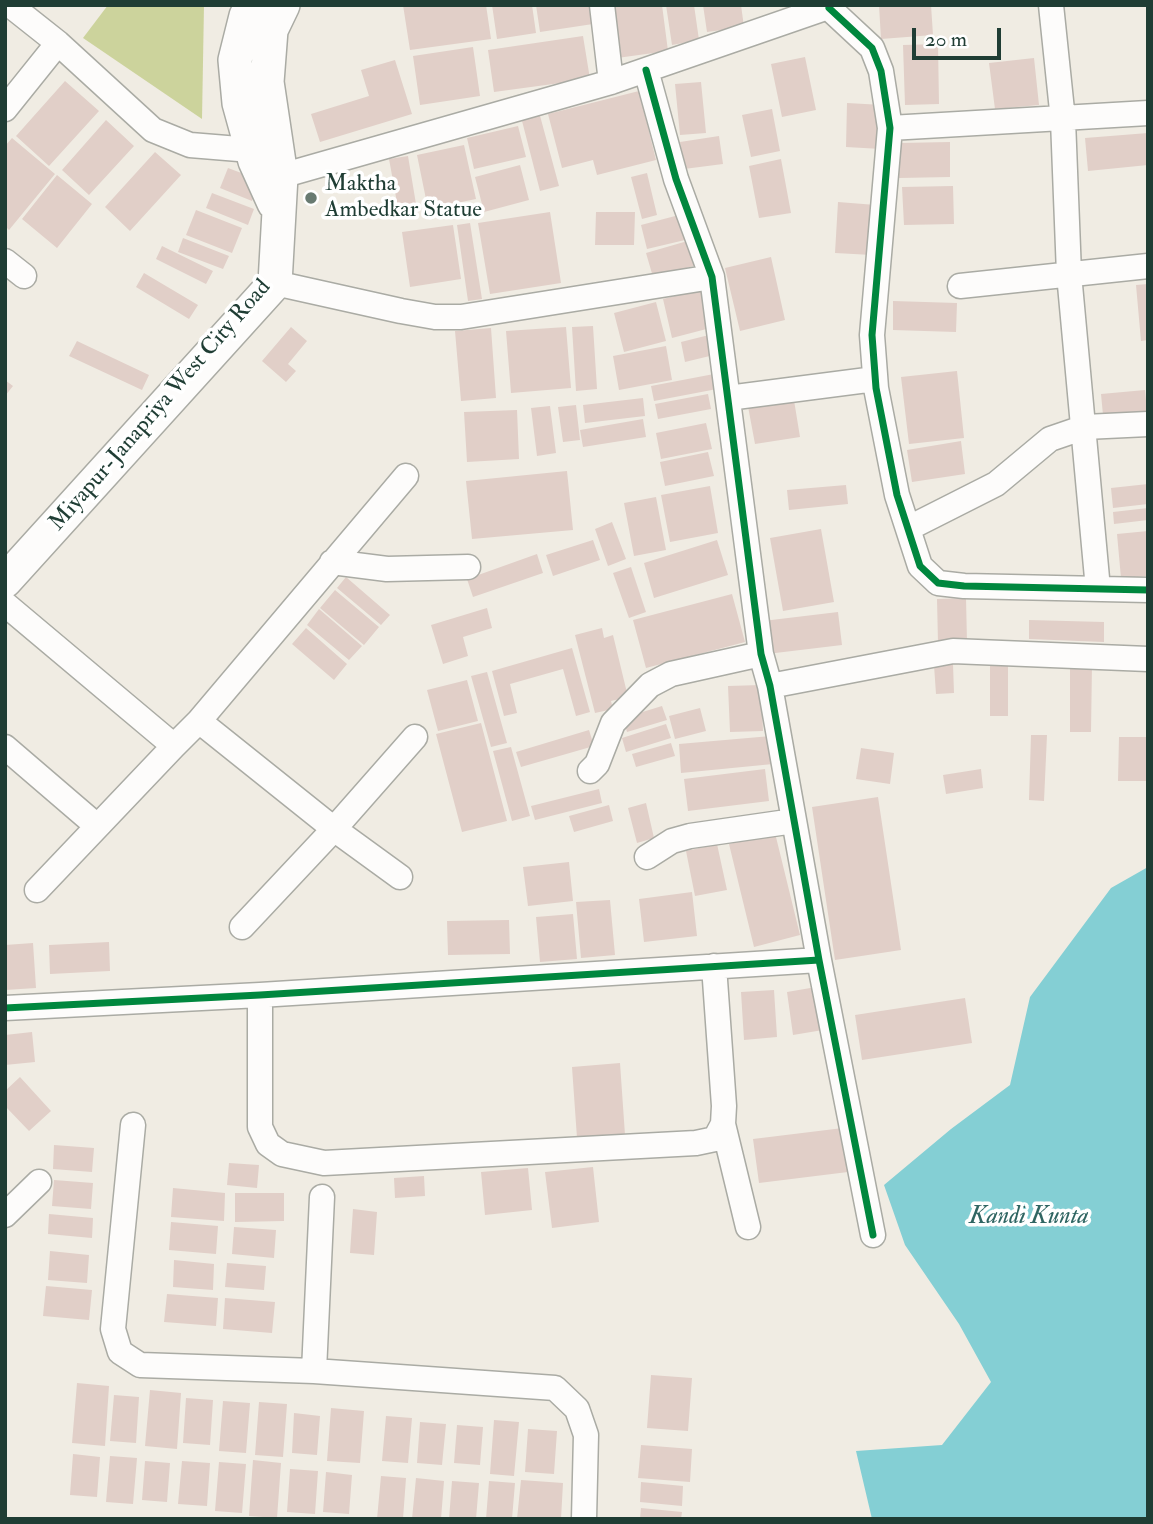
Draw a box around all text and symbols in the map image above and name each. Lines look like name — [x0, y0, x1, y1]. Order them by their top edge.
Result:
scale bar — [915, 14, 1004, 58]
text: 20 m — [925, 26, 967, 53]
place label: Maktha Ambedkar Statue — [325, 171, 482, 225]
marker: Maktha Ambedkar Statue — [303, 190, 319, 206]
street label: Miyapur-Janapriya West City Road — [44, 275, 278, 537]
water label: Kandi Kunta — [969, 1204, 1089, 1232]

